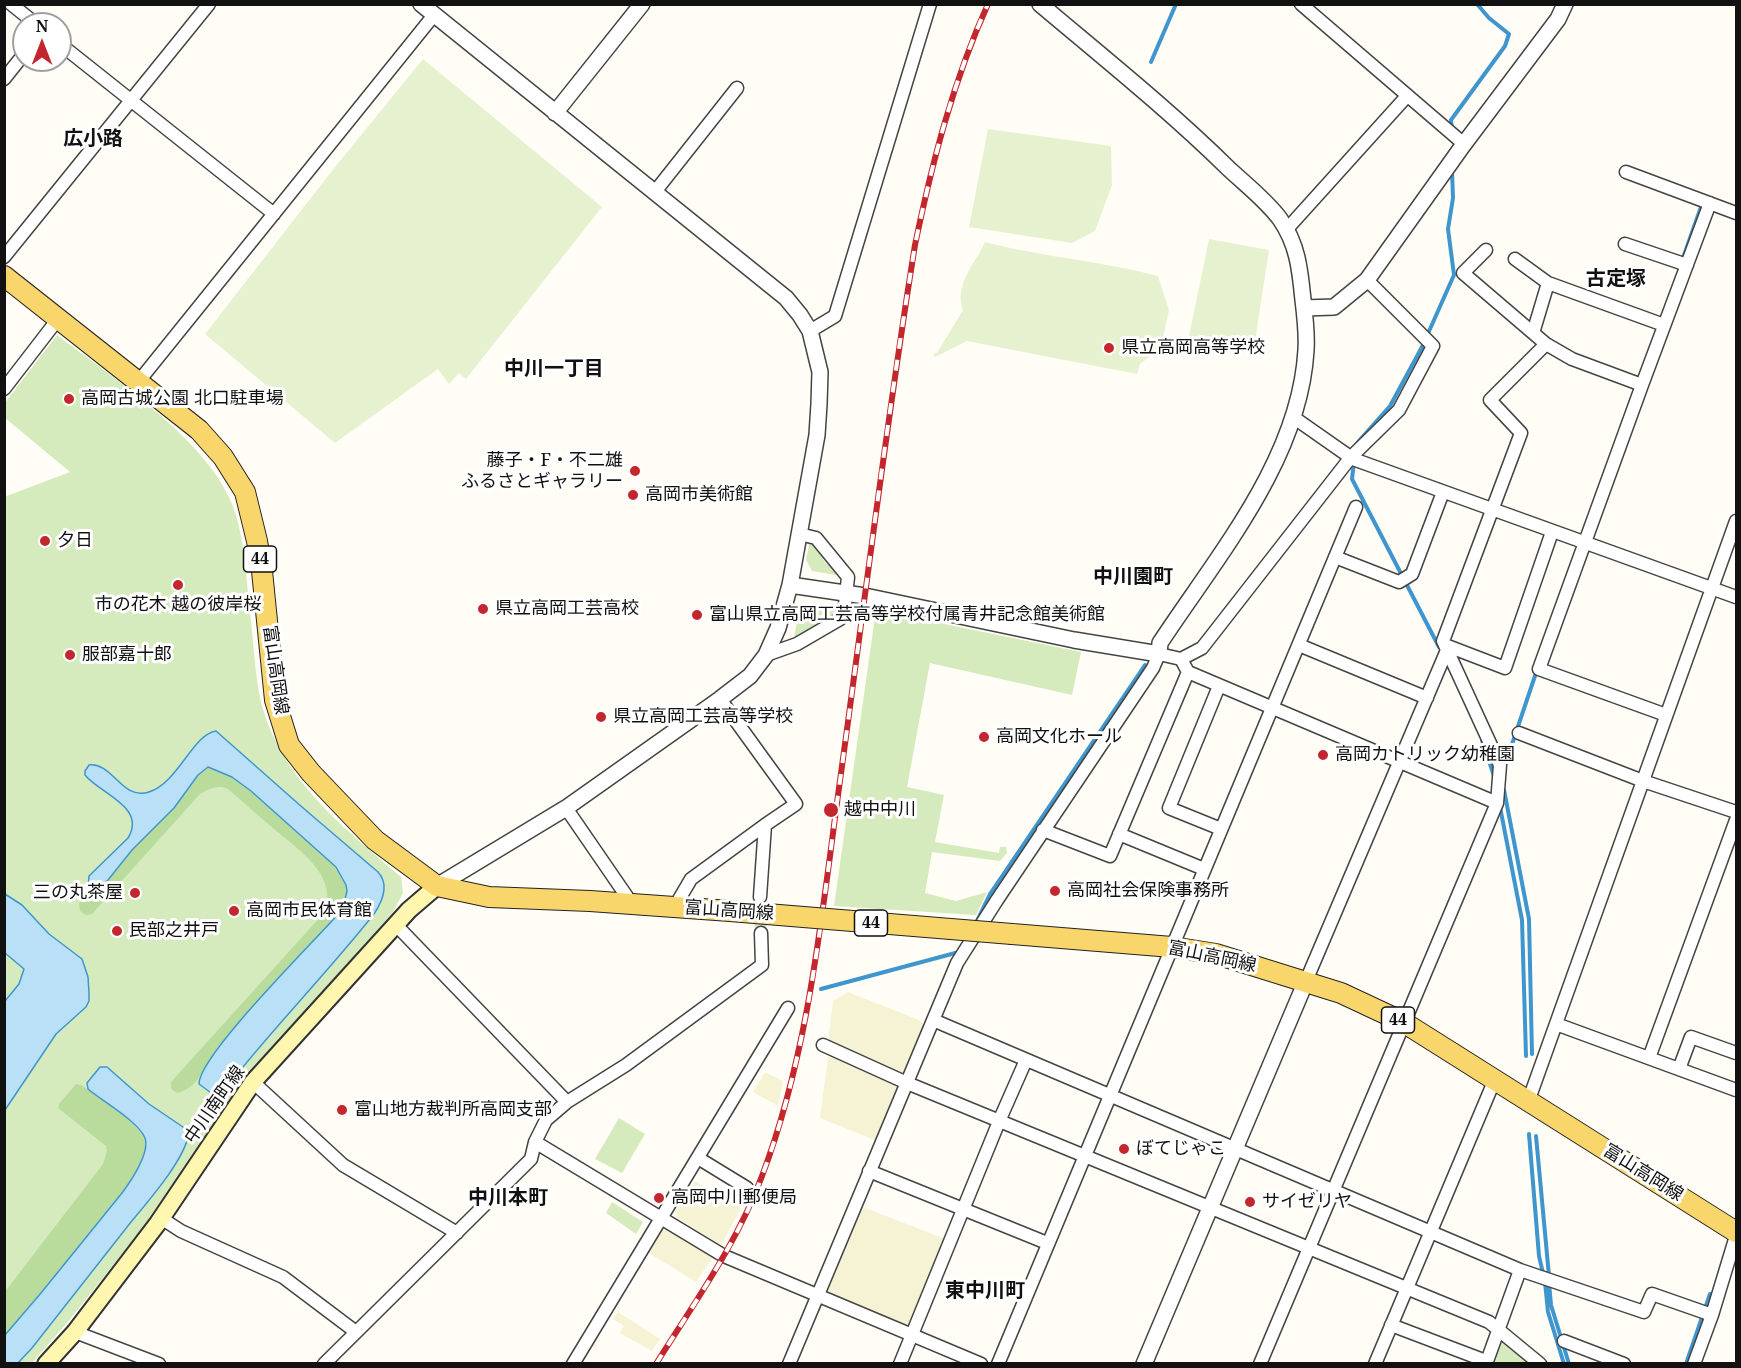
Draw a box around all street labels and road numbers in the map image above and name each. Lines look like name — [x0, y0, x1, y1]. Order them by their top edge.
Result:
road number: 44 — [244, 546, 276, 572]
street label: 富山高岡線 — [258, 624, 292, 716]
street label: 富山高岡線 — [683, 897, 775, 925]
road number: 44 — [854, 910, 888, 936]
street label: 富山高岡線 — [1166, 937, 1258, 977]
road number: 44 — [1382, 1007, 1414, 1033]
street label: 中川南町線 — [180, 1062, 250, 1148]
street label: 富山高岡線 — [1599, 1140, 1687, 1206]

